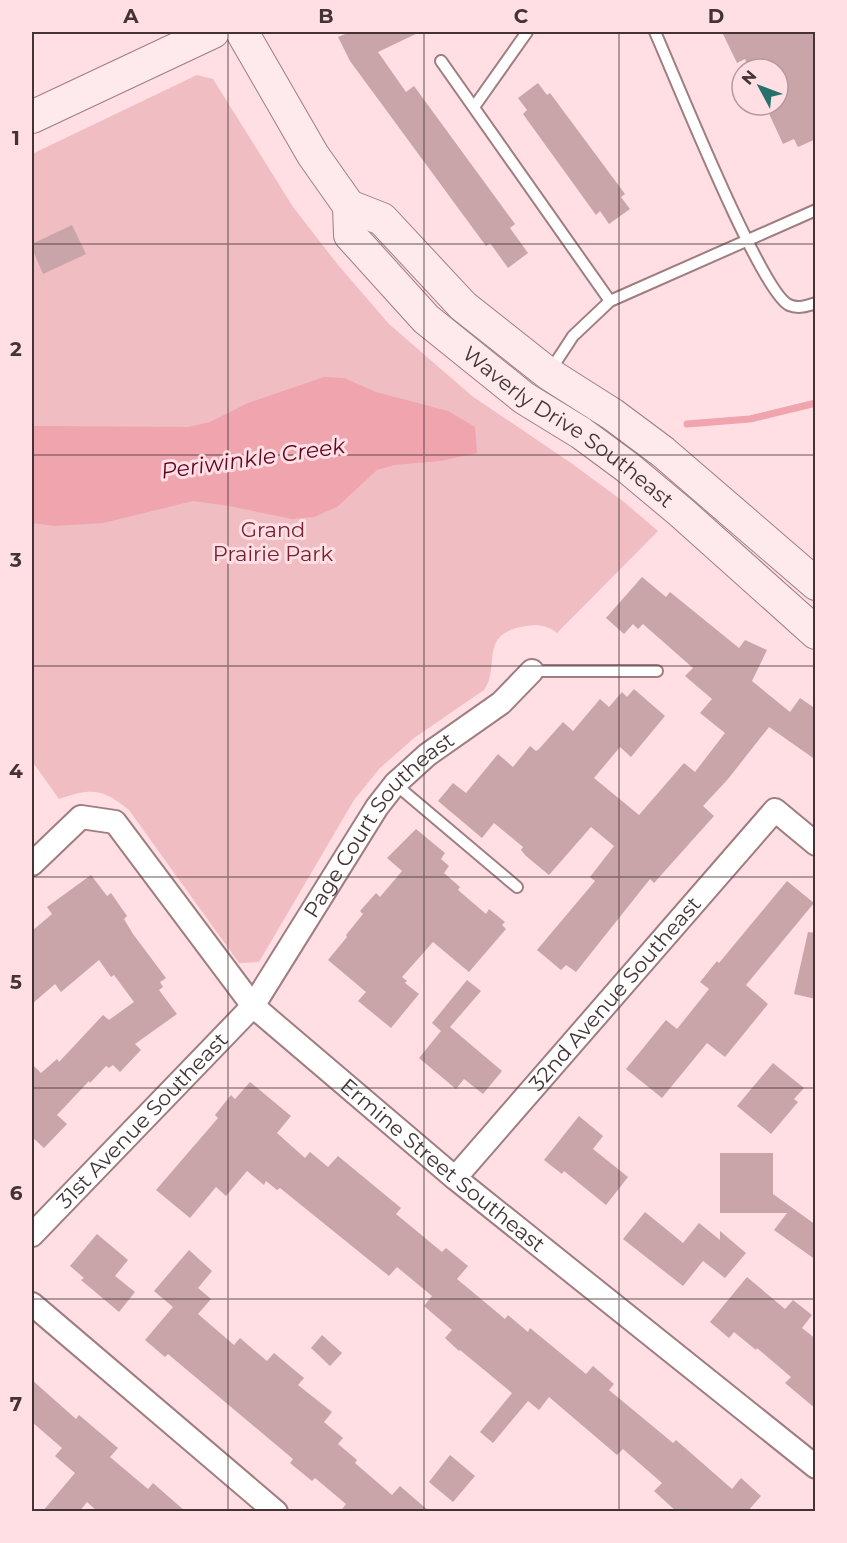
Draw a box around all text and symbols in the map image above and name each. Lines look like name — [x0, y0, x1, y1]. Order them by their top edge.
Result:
text: A — [122, 4, 139, 28]
text: B — [318, 4, 334, 28]
text: C — [514, 4, 529, 28]
text: D — [708, 4, 724, 28]
north arrow — [730, 57, 790, 117]
text: N — [738, 66, 760, 89]
text: 1 — [12, 126, 20, 150]
text: 2 — [10, 337, 22, 361]
street label: Waverly Drive Southeast — [458, 341, 679, 513]
water label: Periwinkle Creek — [159, 432, 348, 485]
park label: Grand Prairie Park — [213, 517, 334, 566]
text: 3 — [9, 548, 22, 572]
street label: Page Court Southeast — [298, 727, 459, 922]
text: 4 — [9, 759, 23, 783]
street label: 32nd Avenue Southeast — [524, 891, 706, 1096]
text: 5 — [10, 970, 22, 994]
street label: 31st Avenue Southeast — [51, 1027, 233, 1213]
street label: Ermine Street Southeast — [336, 1073, 550, 1257]
text: 6 — [10, 1181, 23, 1205]
text: 7 — [10, 1392, 22, 1416]

